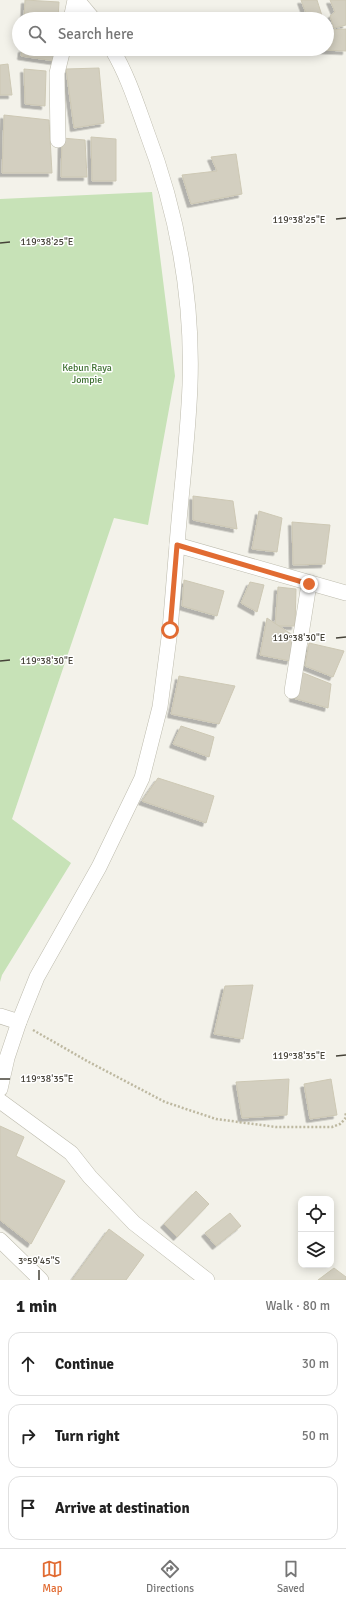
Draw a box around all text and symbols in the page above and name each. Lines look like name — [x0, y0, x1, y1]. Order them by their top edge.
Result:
search box — [12, 12, 334, 56]
icon: search — [26, 23, 48, 45]
text: Search here — [58, 25, 134, 43]
text: 119°38'25"E — [272, 214, 326, 226]
text: 119°38'25"E — [20, 236, 74, 248]
park label: Kebun Raya Jompie — [62, 362, 112, 386]
route end — [300, 575, 318, 593]
route start — [161, 621, 179, 639]
text: 119°38'30"E — [272, 632, 326, 644]
text: 119°38'30"E — [20, 655, 74, 667]
text: 119°38'35"E — [272, 1050, 326, 1062]
text: 119°38'35"E — [20, 1073, 74, 1085]
map controls — [298, 1196, 334, 1268]
button: locate — [298, 1196, 334, 1232]
button: layers — [298, 1232, 334, 1268]
text: 3°59'45"S — [18, 1255, 61, 1267]
text: 1 min — [16, 1296, 57, 1317]
text: Walk · 80 m — [266, 1298, 330, 1314]
icon: ahead — [17, 1353, 39, 1375]
text: Continue — [55, 1355, 114, 1373]
text: 30 m — [302, 1356, 329, 1372]
icon: right — [17, 1425, 39, 1447]
text: Turn right — [55, 1427, 120, 1445]
text: 50 m — [302, 1428, 329, 1444]
icon: arrive — [17, 1497, 39, 1519]
text: Arrive at destination — [55, 1499, 190, 1517]
tab: Map — [41, 1558, 63, 1595]
tab: Directions — [146, 1558, 194, 1595]
tab: Saved — [277, 1558, 305, 1595]

